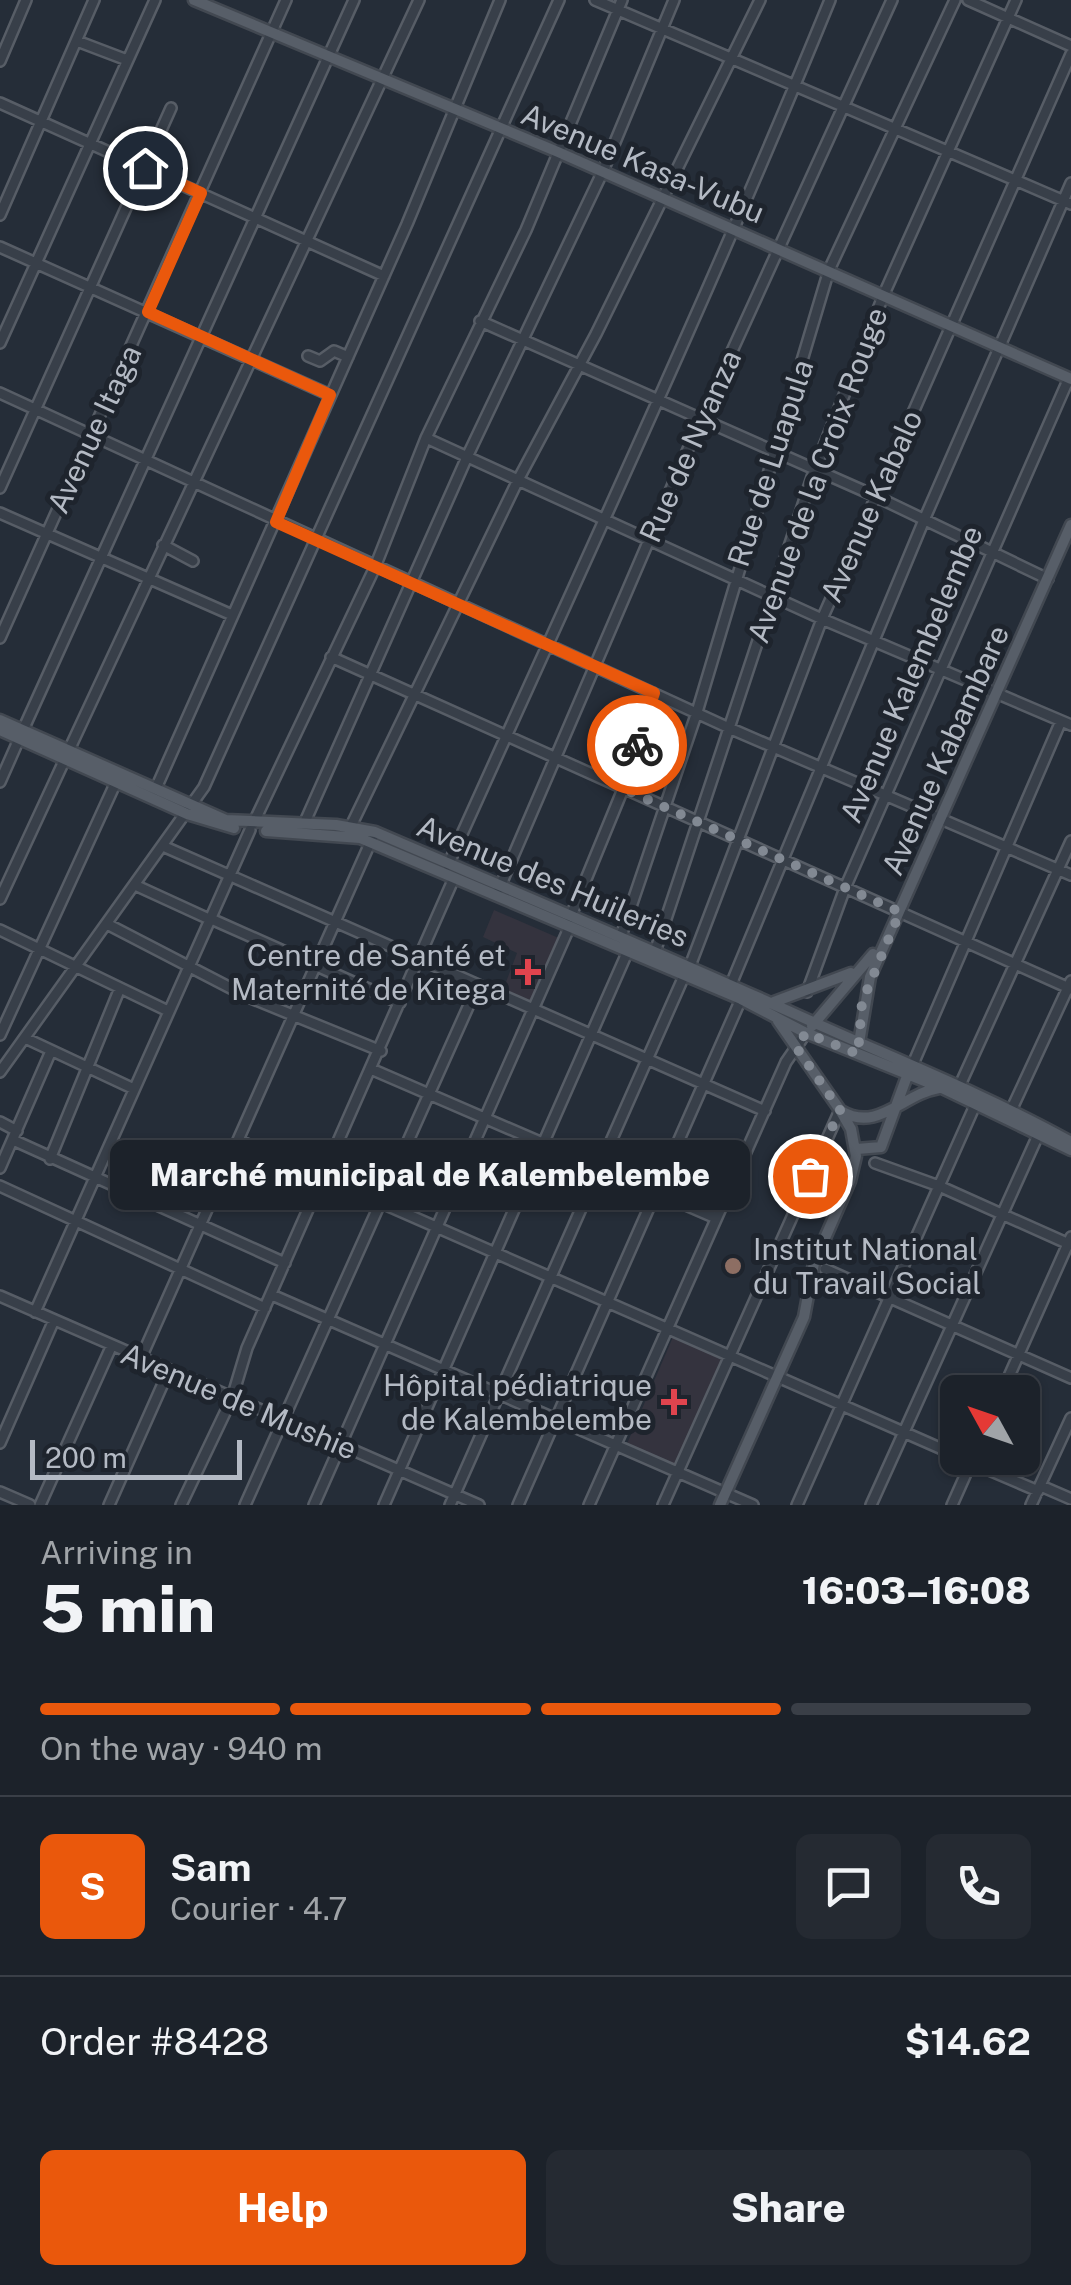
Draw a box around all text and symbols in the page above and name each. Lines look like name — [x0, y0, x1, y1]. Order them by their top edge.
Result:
street label: Avenue Kasa-Vubu — [516, 96, 770, 230]
pin — [103, 126, 188, 211]
icon: home — [118, 141, 173, 196]
street label: Avenue de la Croix Rouge — [739, 302, 895, 648]
street label: Avenue Itaga — [39, 339, 149, 519]
street label: Rue de Nyanza — [632, 344, 748, 548]
street label: Rue de Luapula — [720, 355, 820, 571]
street label: Avenue Kabalo — [813, 404, 929, 608]
street label: Avenue Kalembelembe — [832, 520, 990, 828]
street label: Avenue Kabambare — [874, 619, 1016, 881]
courier — [587, 695, 687, 795]
icon: bike — [610, 718, 665, 773]
street label: Avenue des Huileries — [412, 807, 694, 955]
place label: Centre de Santé et Maternité de Kitega — [231, 937, 506, 1007]
marker: Centre de Santé et Maternité de Kitega — [515, 959, 541, 985]
pin — [768, 1134, 853, 1219]
callout: Marché municipal de Kalembelembe — [110, 1141, 750, 1211]
icon: bag — [783, 1149, 838, 1204]
text: Marché municipal de Kalembelembe — [150, 1156, 710, 1193]
place label: Institut National du Travail Social — [753, 1231, 981, 1301]
marker: Institut National du Travail Social — [722, 1255, 744, 1277]
street label: Avenue de Mushie — [116, 1335, 362, 1467]
place label: Hôpital pédiatrique de Kalembelembe — [383, 1367, 652, 1437]
north arrow — [940, 1375, 1040, 1475]
map controls — [940, 1375, 1040, 1475]
marker: Hôpital pédiatrique de Kalembelembe — [661, 1389, 687, 1415]
scale bar — [30, 1435, 242, 1480]
text: 200 m — [45, 1441, 127, 1474]
text: Arriving in — [40, 1534, 193, 1571]
text: 16:03–16:08 — [802, 1568, 1031, 1613]
text: 5 min — [40, 1570, 215, 1647]
text: On the way · 940 m — [40, 1730, 322, 1767]
button: chat — [796, 1834, 901, 1939]
button: phone — [926, 1834, 1031, 1939]
text: Sam — [170, 1845, 252, 1890]
text: S — [79, 1864, 106, 1909]
text: Courier · 4.7 — [170, 1890, 347, 1927]
text: Order #8428 — [40, 2019, 269, 2064]
text: $14.62 — [904, 2019, 1031, 2064]
button: Help — [40, 2150, 526, 2265]
button: Share — [546, 2150, 1031, 2265]

